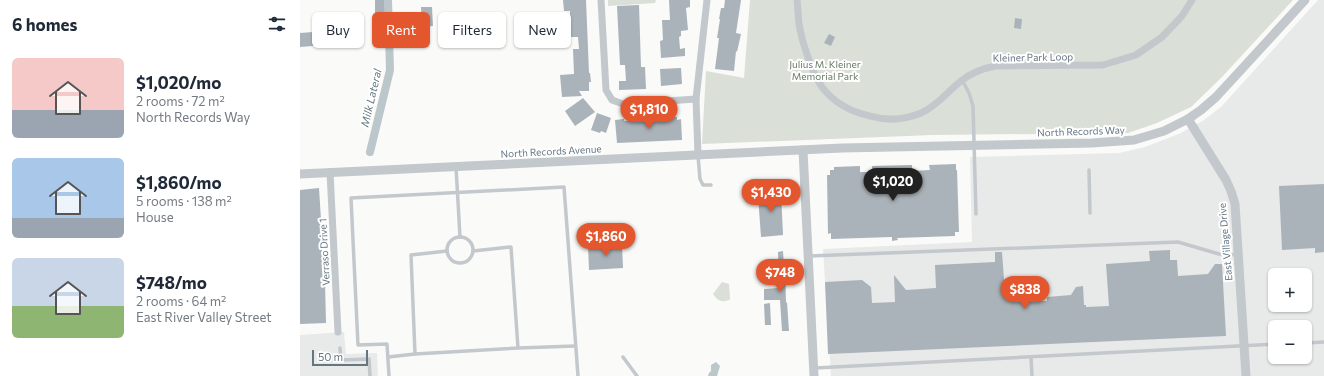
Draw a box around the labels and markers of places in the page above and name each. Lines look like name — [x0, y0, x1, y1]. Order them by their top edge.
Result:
pin: $1,810 — [616, 96, 682, 130]
pin: $1,020 — [860, 168, 926, 202]
pin: $1,430 — [738, 179, 804, 213]
pin: $1,860 — [573, 223, 639, 257]
pin: $748 — [756, 259, 804, 293]
pin: $838 — [1001, 276, 1049, 310]

